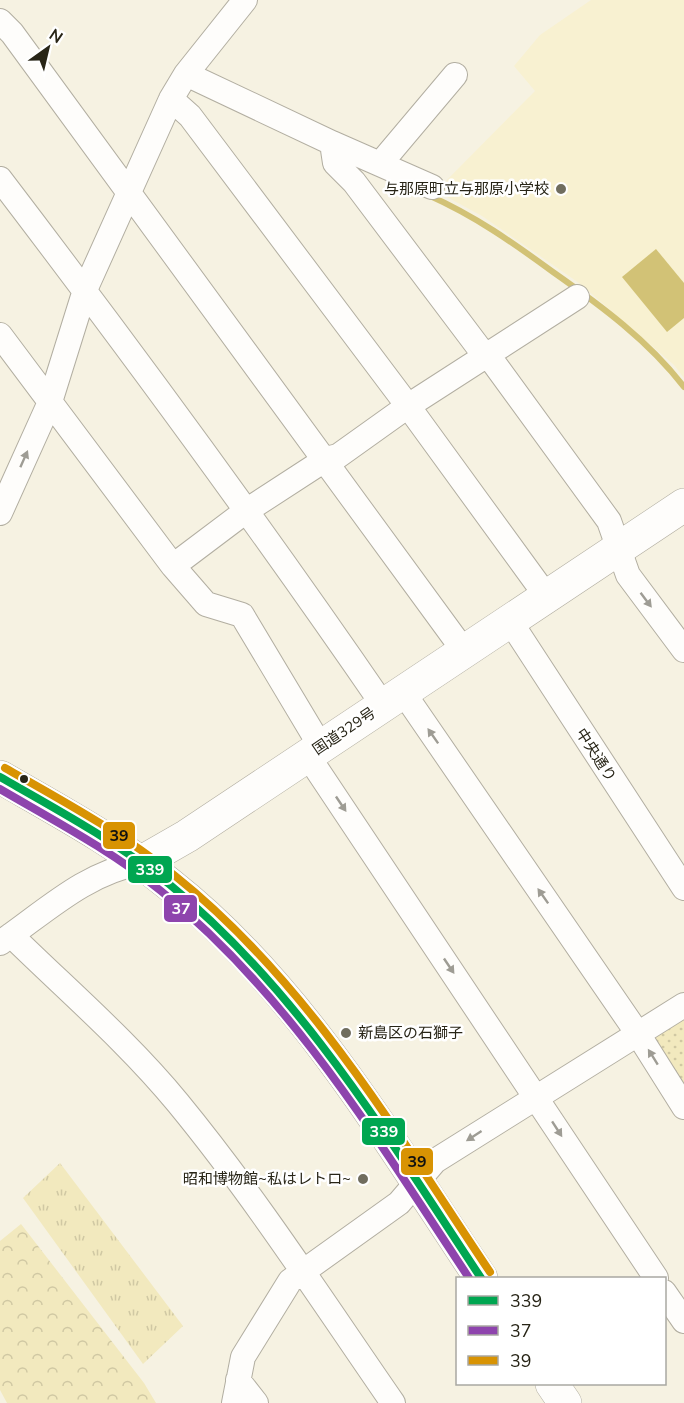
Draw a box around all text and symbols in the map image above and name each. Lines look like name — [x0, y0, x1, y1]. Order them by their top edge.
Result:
north arrow — [18, 18, 78, 78]
text: N — [45, 24, 67, 49]
place label: 与那原町立与那原小学校 — [384, 179, 549, 199]
marker: 与那原町立与那原小学校 — [554, 182, 568, 196]
one-way arrow — [19, 450, 29, 468]
one-way arrow — [640, 591, 652, 607]
street label: 国道329号 — [309, 703, 379, 759]
street label: 中央通り — [571, 724, 621, 786]
one-way arrow — [427, 728, 439, 744]
unlabelled marker — [18, 773, 30, 785]
one-way arrow — [335, 796, 346, 812]
line badge: 39 — [102, 821, 136, 850]
text: 39 — [109, 825, 129, 847]
line badge: 339 — [127, 855, 173, 884]
text: 339 — [136, 859, 164, 881]
one-way arrow — [537, 889, 549, 905]
line badge: 37 — [163, 894, 198, 923]
text: 37 — [171, 898, 191, 920]
one-way arrow — [443, 958, 454, 974]
place label: 新島区の石獅子 — [358, 1023, 463, 1043]
marker: 新島区の石獅子 — [339, 1026, 353, 1040]
one-way arrow — [647, 1049, 658, 1066]
line badge: 339 — [361, 1117, 406, 1146]
one-way arrow — [551, 1120, 562, 1137]
text: 339 — [370, 1121, 398, 1143]
one-way arrow — [466, 1130, 482, 1141]
line badge: 39 — [400, 1147, 434, 1176]
text: 39 — [407, 1151, 427, 1173]
place label: 昭和博物館~私はレトロ~ — [183, 1169, 351, 1189]
marker: 昭和博物館~私はレトロ~ — [356, 1172, 370, 1186]
legend — [456, 1277, 666, 1385]
text: 339 — [510, 1289, 542, 1313]
text: 37 — [510, 1319, 532, 1343]
text: 39 — [510, 1349, 532, 1373]

